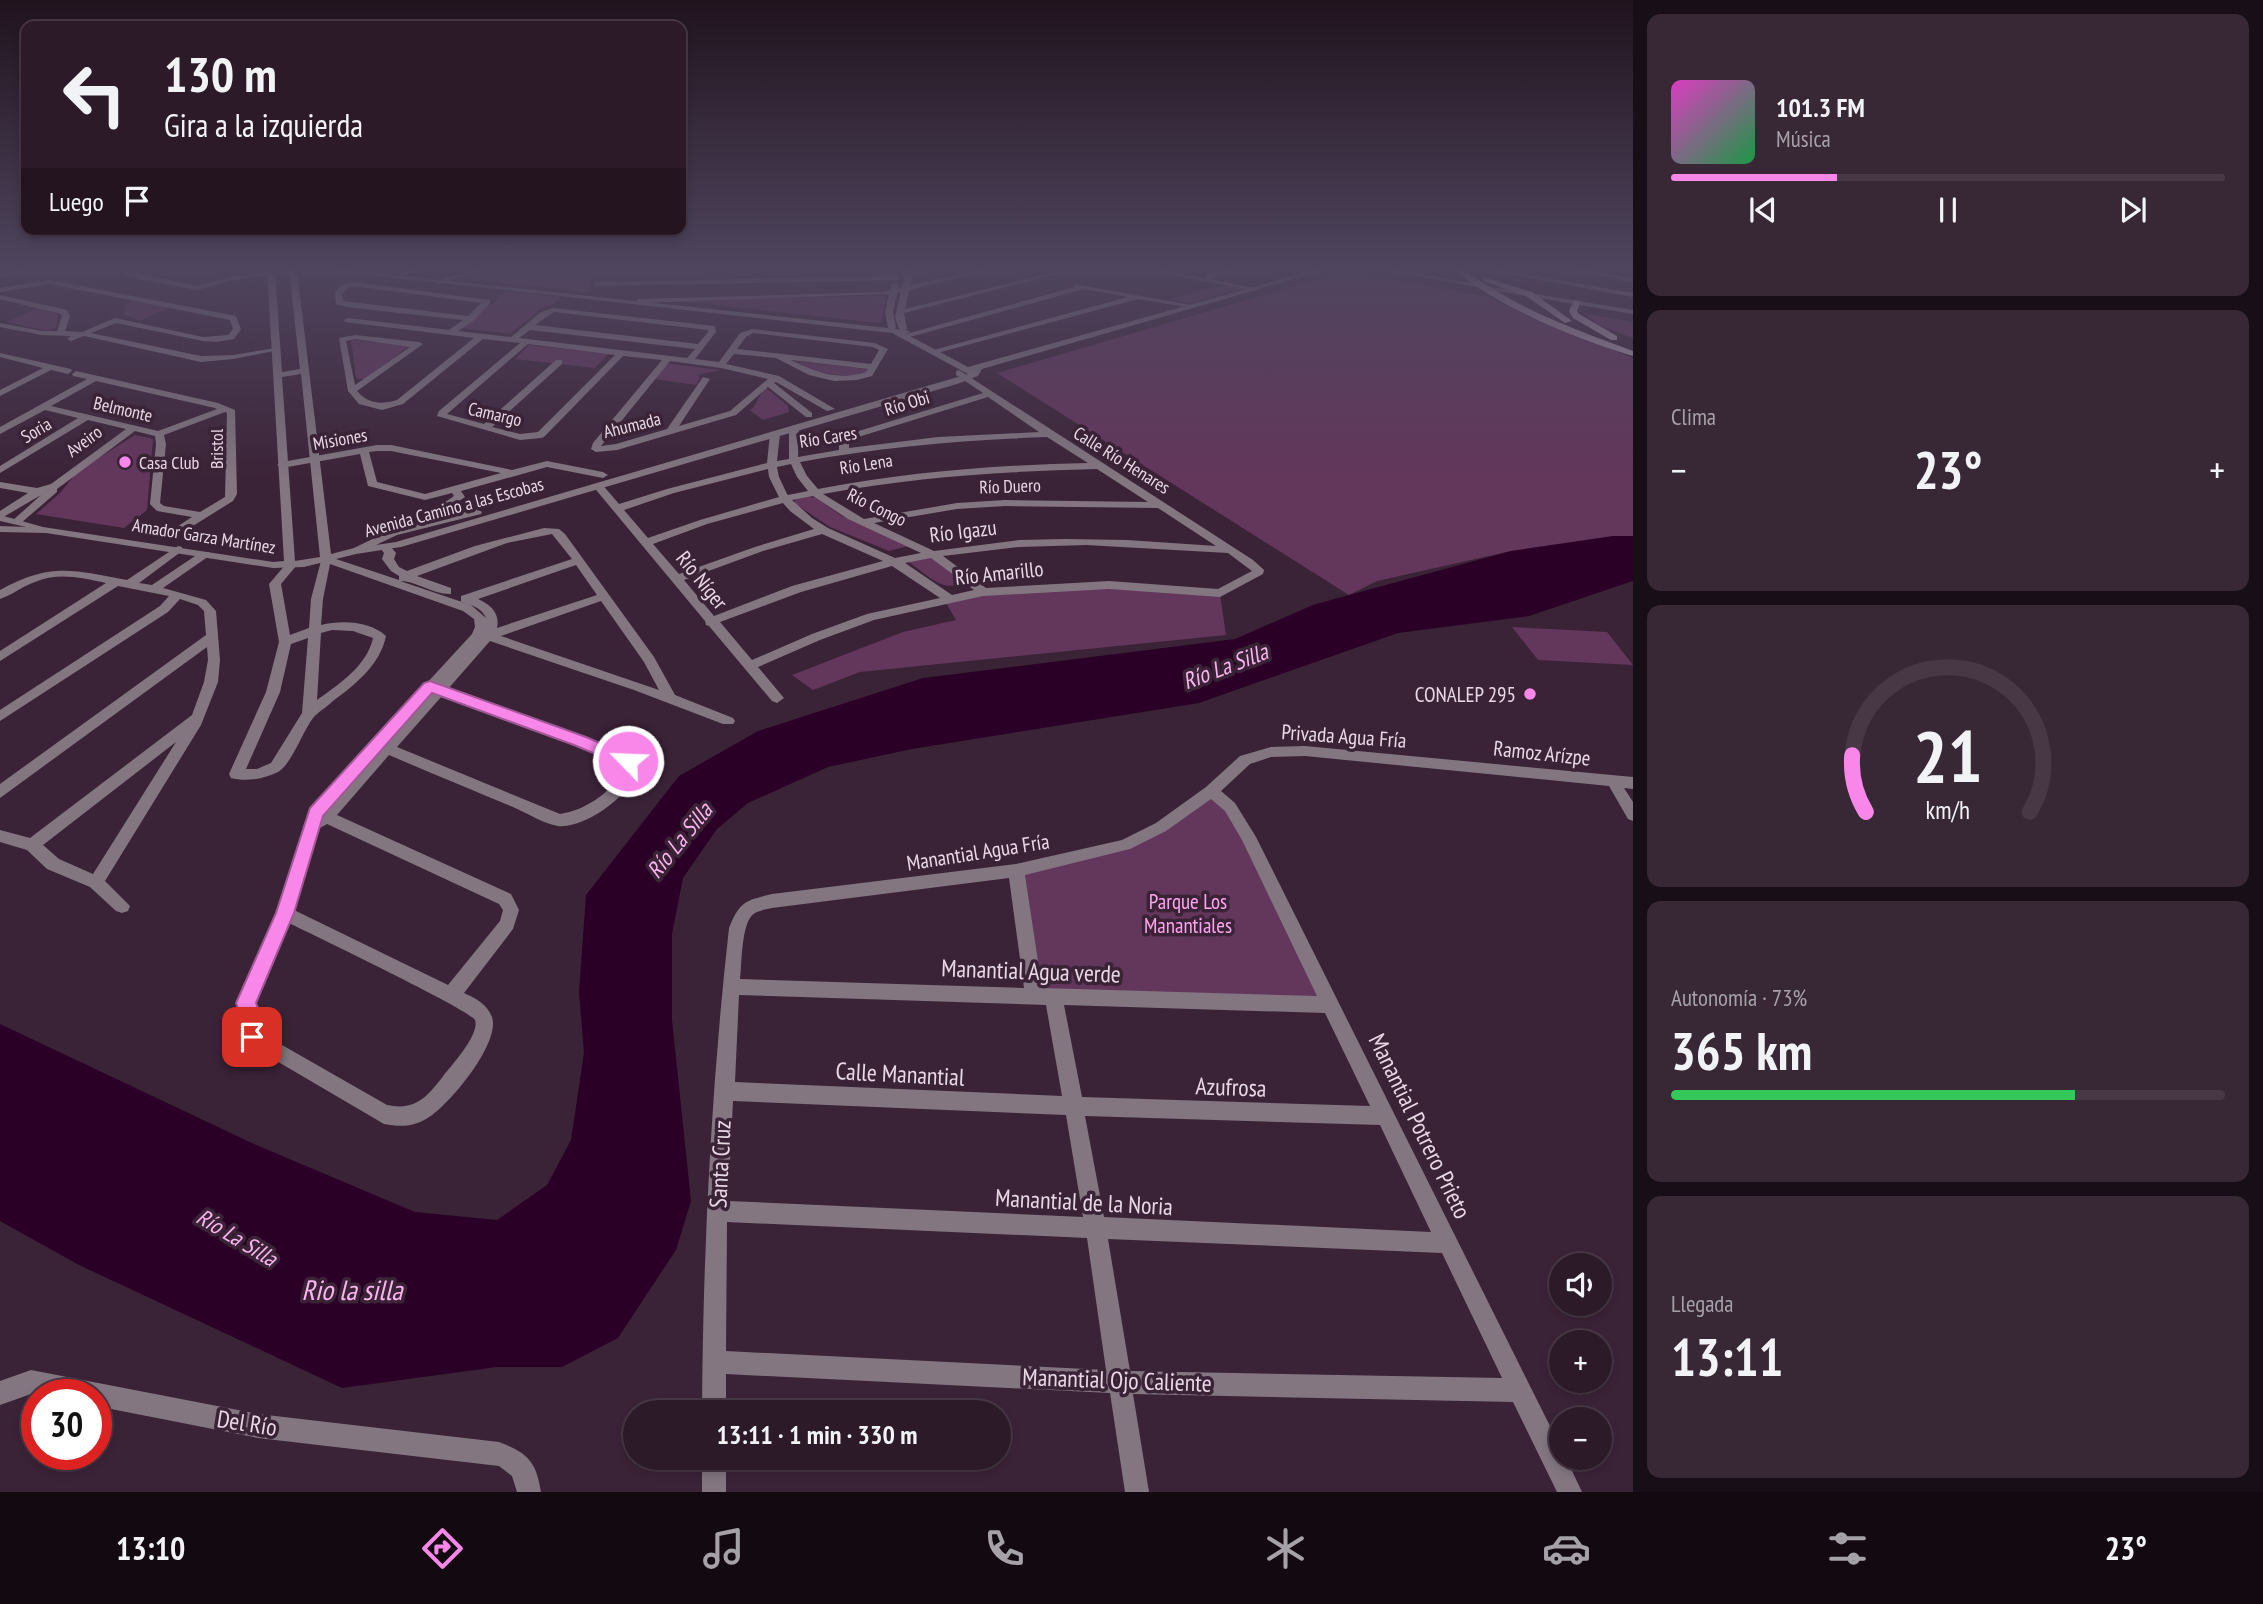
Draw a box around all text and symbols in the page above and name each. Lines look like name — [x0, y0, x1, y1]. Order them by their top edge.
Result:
text: 130 m — [164, 42, 277, 106]
icon: left — [49, 49, 140, 140]
text: 101.3 FM — [1776, 91, 1865, 124]
text: Gira a la izquierda — [164, 104, 363, 146]
text: Música — [1776, 124, 1831, 153]
icon: arrive — [118, 182, 156, 220]
text: Luego — [49, 185, 104, 218]
icon: previous — [1744, 191, 1782, 229]
icon: pause — [1929, 191, 1967, 229]
icon: next — [2114, 191, 2152, 229]
street label: Río Obi — [882, 385, 932, 421]
street label: Belmonte — [91, 391, 155, 427]
street label: Camargo — [466, 397, 524, 431]
text: Clima — [1671, 402, 1716, 431]
street label: Ahumada — [601, 407, 663, 443]
street label: Soria — [17, 412, 55, 448]
street label: Aveiro — [61, 420, 107, 462]
street label: Río Cares — [798, 421, 858, 453]
street label: Calle Río Henares — [1069, 421, 1175, 499]
street label: Misiones — [311, 423, 369, 455]
street label: Bristol — [205, 428, 228, 469]
text: 23° — [1914, 436, 1982, 503]
text: − — [1671, 445, 1687, 494]
text: + — [2209, 445, 2225, 494]
street label: Río Lena — [838, 448, 894, 480]
place label: Casa Club — [139, 451, 200, 474]
marker: Casa Club — [117, 454, 133, 470]
street label: Avenida Camino a las Escobas — [362, 472, 546, 542]
street label: Río Duero — [979, 473, 1041, 499]
street label: Río Congo — [844, 483, 911, 531]
street label: Amador Garza Martínez — [131, 513, 277, 559]
street label: Río Igazu — [928, 514, 998, 548]
street label: Río Níger — [670, 545, 734, 615]
street label: Río Amarillo — [953, 555, 1045, 591]
water label: Río La Silla — [1178, 636, 1273, 695]
place label: CONALEP 295 — [1415, 681, 1516, 708]
marker: CONALEP 295 — [1522, 686, 1538, 702]
text: 21 — [1913, 708, 1983, 802]
street label: Privada Agua Fría — [1281, 718, 1407, 754]
position arrow — [591, 724, 665, 798]
street label: Ramoz Arízpe — [1492, 734, 1592, 772]
text: km/h — [1926, 794, 1970, 826]
water label: Río La Silla — [640, 795, 719, 884]
street label: Manantial Agua Fría — [905, 827, 1051, 877]
park label: Parque Los Manantiales — [1144, 888, 1232, 939]
street label: Manantial Agua verde — [941, 952, 1121, 990]
text: Autonomía · 73% — [1671, 983, 1807, 1012]
pin — [222, 1007, 282, 1067]
text: 365 km — [1671, 1017, 1812, 1084]
icon: arrive — [233, 1018, 271, 1056]
street label: Manantial Potrero Prieto — [1362, 1028, 1478, 1224]
street label: Calle Manantial — [835, 1055, 966, 1093]
street label: Azufrosa — [1195, 1070, 1267, 1104]
street label: Santa Cruz — [702, 1119, 738, 1209]
street label: Manantial de la Noria — [994, 1182, 1174, 1222]
water label: Río La Silla — [191, 1202, 284, 1273]
map controls — [1549, 1253, 1612, 1470]
button: sound — [1549, 1253, 1612, 1316]
water label: Rio la silla — [302, 1271, 404, 1308]
text: Llegada — [1671, 1289, 1734, 1318]
text: 13:11 — [1671, 1323, 1783, 1390]
button: + — [1549, 1330, 1612, 1393]
street label: Manantial Ojo Caliente — [1022, 1361, 1212, 1399]
speed limit sign: 30 — [21, 1379, 112, 1470]
street label: Del Río — [215, 1403, 279, 1443]
button: − — [1549, 1407, 1612, 1470]
text: 13:11 · 1 min · 330 m — [717, 1418, 917, 1451]
icon: directions — [418, 1524, 467, 1573]
icon: music — [699, 1524, 748, 1573]
icon: phone — [980, 1524, 1029, 1573]
icon: climate — [1261, 1524, 1310, 1573]
icon: car — [1542, 1524, 1591, 1573]
icon: filters — [1823, 1524, 1872, 1573]
text: 13:10 — [116, 1527, 185, 1569]
text: 23° — [2105, 1527, 2147, 1569]

